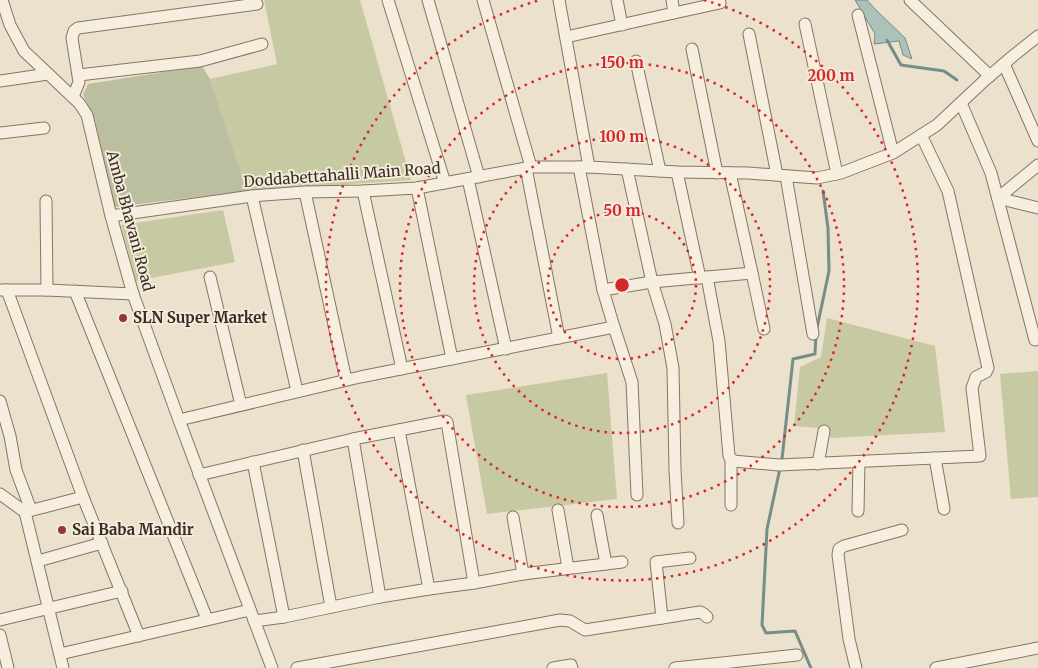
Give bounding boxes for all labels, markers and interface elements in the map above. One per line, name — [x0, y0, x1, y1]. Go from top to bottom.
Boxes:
text: 150 m — [600, 53, 644, 72]
text: 200 m — [807, 66, 855, 85]
text: 100 m — [600, 127, 644, 146]
street label: Amba Bhavani Road — [102, 147, 158, 293]
street label: Doddabettahalli Main Road — [243, 158, 441, 191]
text: 50 m — [603, 201, 641, 220]
centre of rings — [613, 276, 631, 294]
place label: SLN Super Market — [133, 308, 267, 327]
marker: SLN Super Market — [117, 312, 129, 324]
place label: Sai Baba Mandir — [72, 520, 194, 539]
marker: Sai Baba Mandir — [56, 524, 68, 536]

